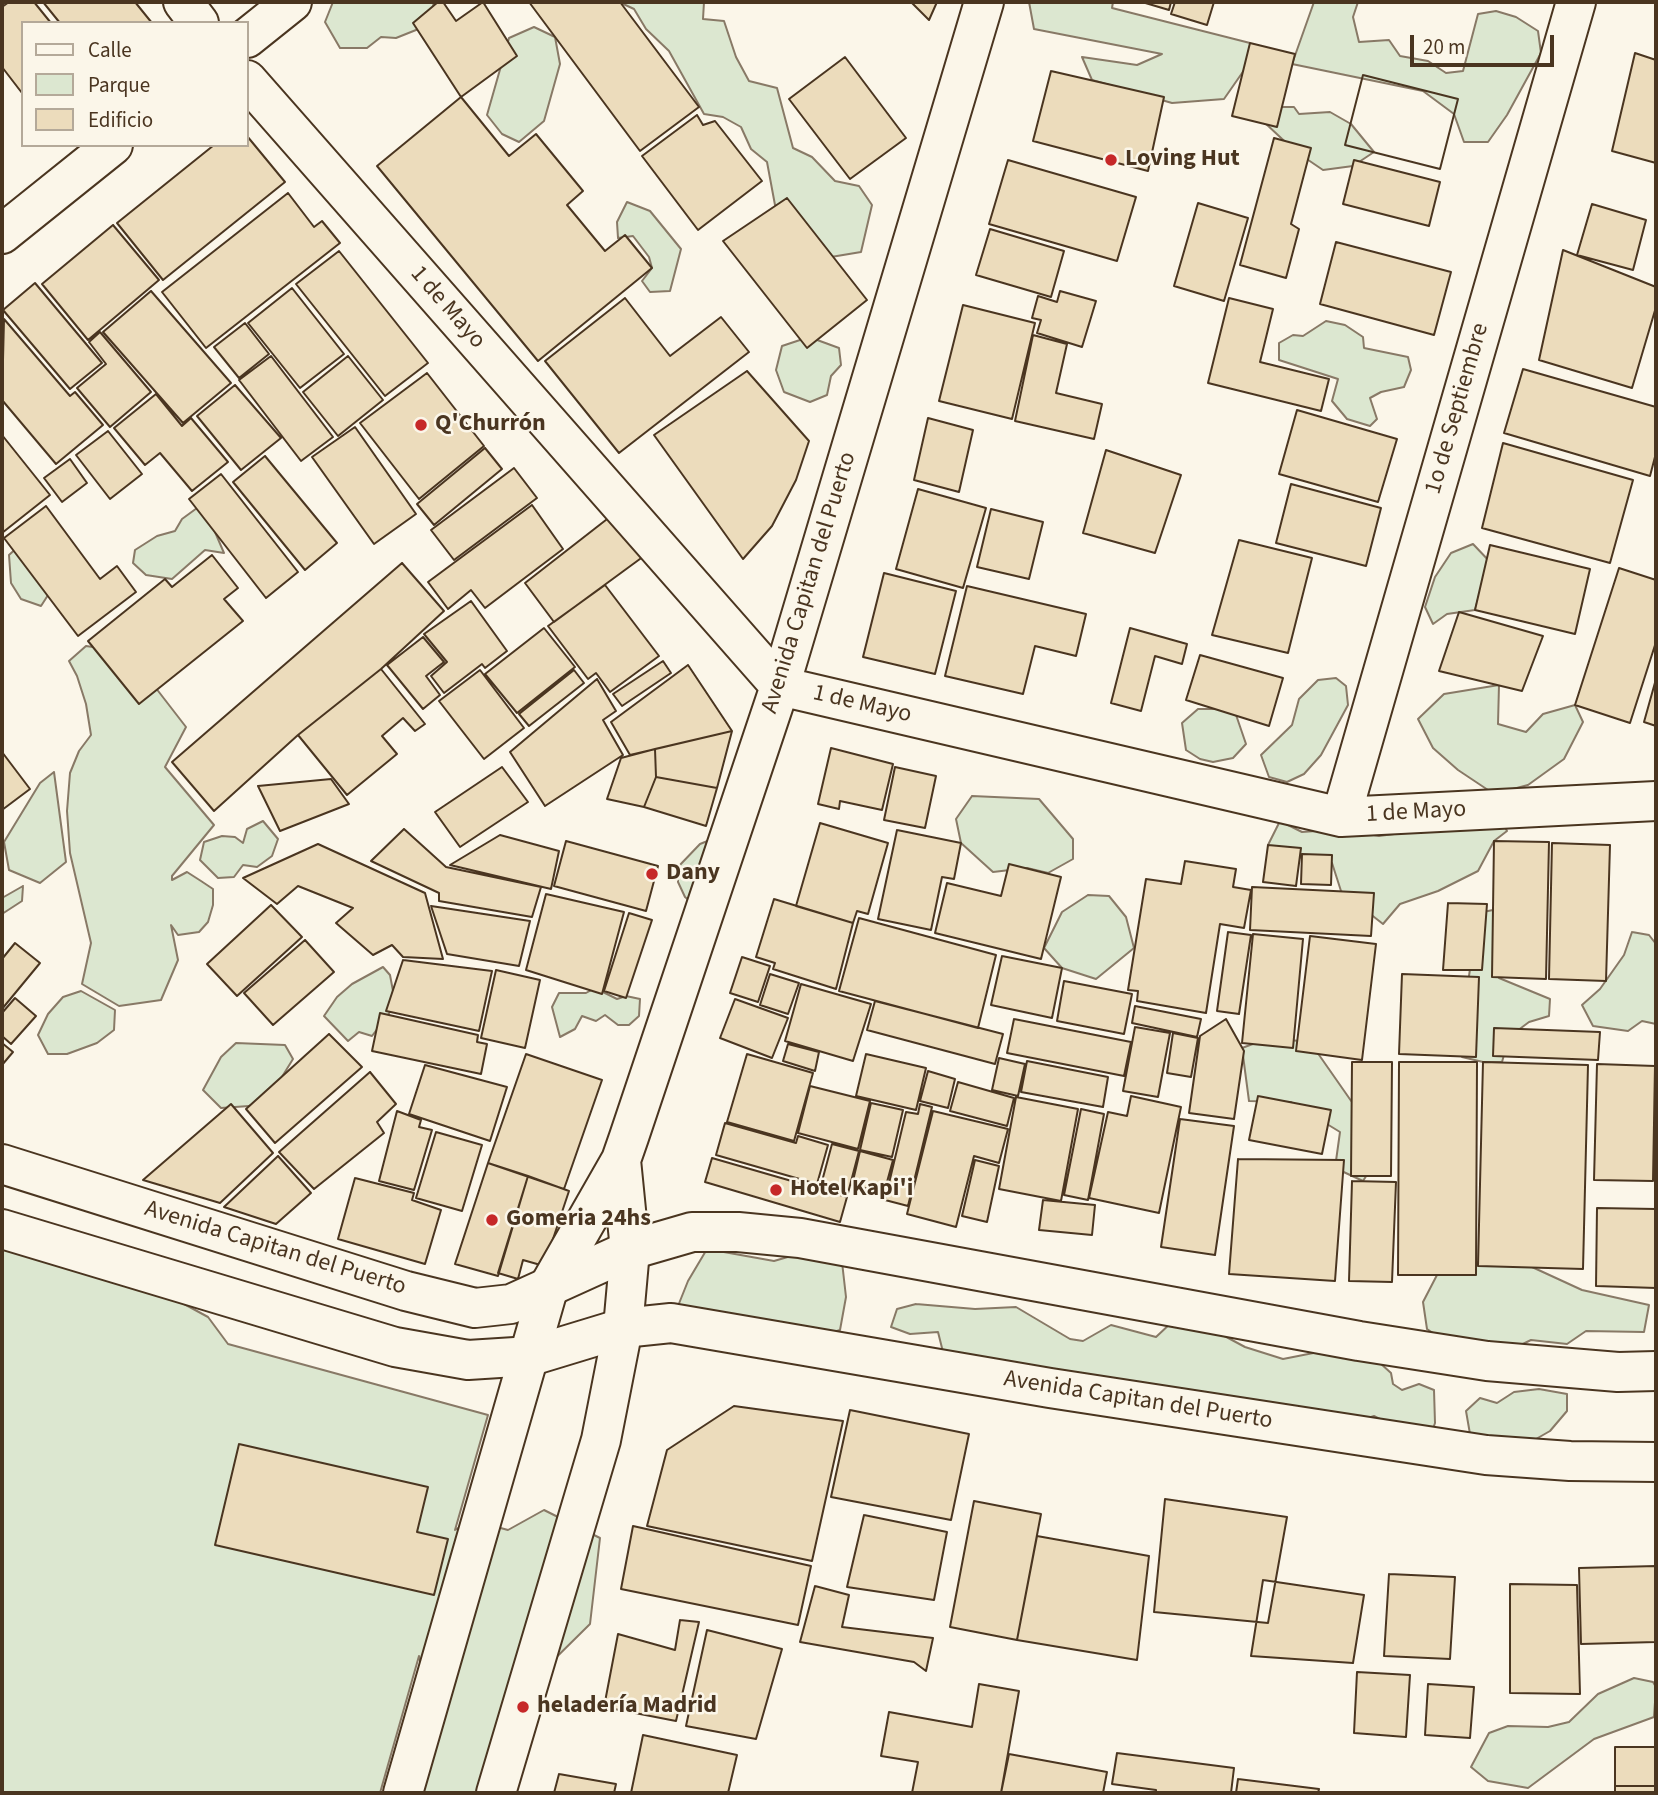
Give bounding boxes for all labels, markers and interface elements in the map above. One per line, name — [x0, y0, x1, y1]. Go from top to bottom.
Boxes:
legend — [21, 21, 248, 147]
scale bar — [1413, 21, 1556, 65]
text: 20 m — [1423, 32, 1465, 62]
text: Calle — [88, 35, 132, 65]
text: Parque — [88, 70, 150, 100]
text: Edificio — [88, 105, 153, 135]
place label: Loving Hut — [1125, 146, 1240, 174]
marker: Loving Hut — [1103, 152, 1119, 168]
street label: 1 de Mayo — [403, 261, 491, 355]
street label: 1o de Septiembre — [1420, 320, 1496, 498]
place label: Q'Churrón — [435, 411, 546, 439]
marker: Q'Churrón — [413, 417, 429, 433]
street label: Avenida Capitan del Puerto — [757, 449, 863, 717]
street label: 1 de Mayo — [810, 680, 914, 730]
street label: 1 de Mayo — [1365, 796, 1467, 830]
place label: Dany — [666, 860, 720, 888]
marker: Dany — [644, 866, 660, 882]
place label: Hotel Kapi'i — [790, 1176, 913, 1204]
marker: Hotel Kapi'i — [768, 1182, 784, 1198]
street label: Avenida Capitan del Puerto — [141, 1196, 409, 1302]
place label: Gomeria 24hs — [506, 1206, 651, 1234]
marker: Gomeria 24hs — [484, 1212, 500, 1228]
street label: Avenida Capitan del Puerto — [1002, 1366, 1274, 1436]
place label: heladería Madrid — [537, 1693, 717, 1721]
marker: heladería Madrid — [515, 1699, 531, 1715]

